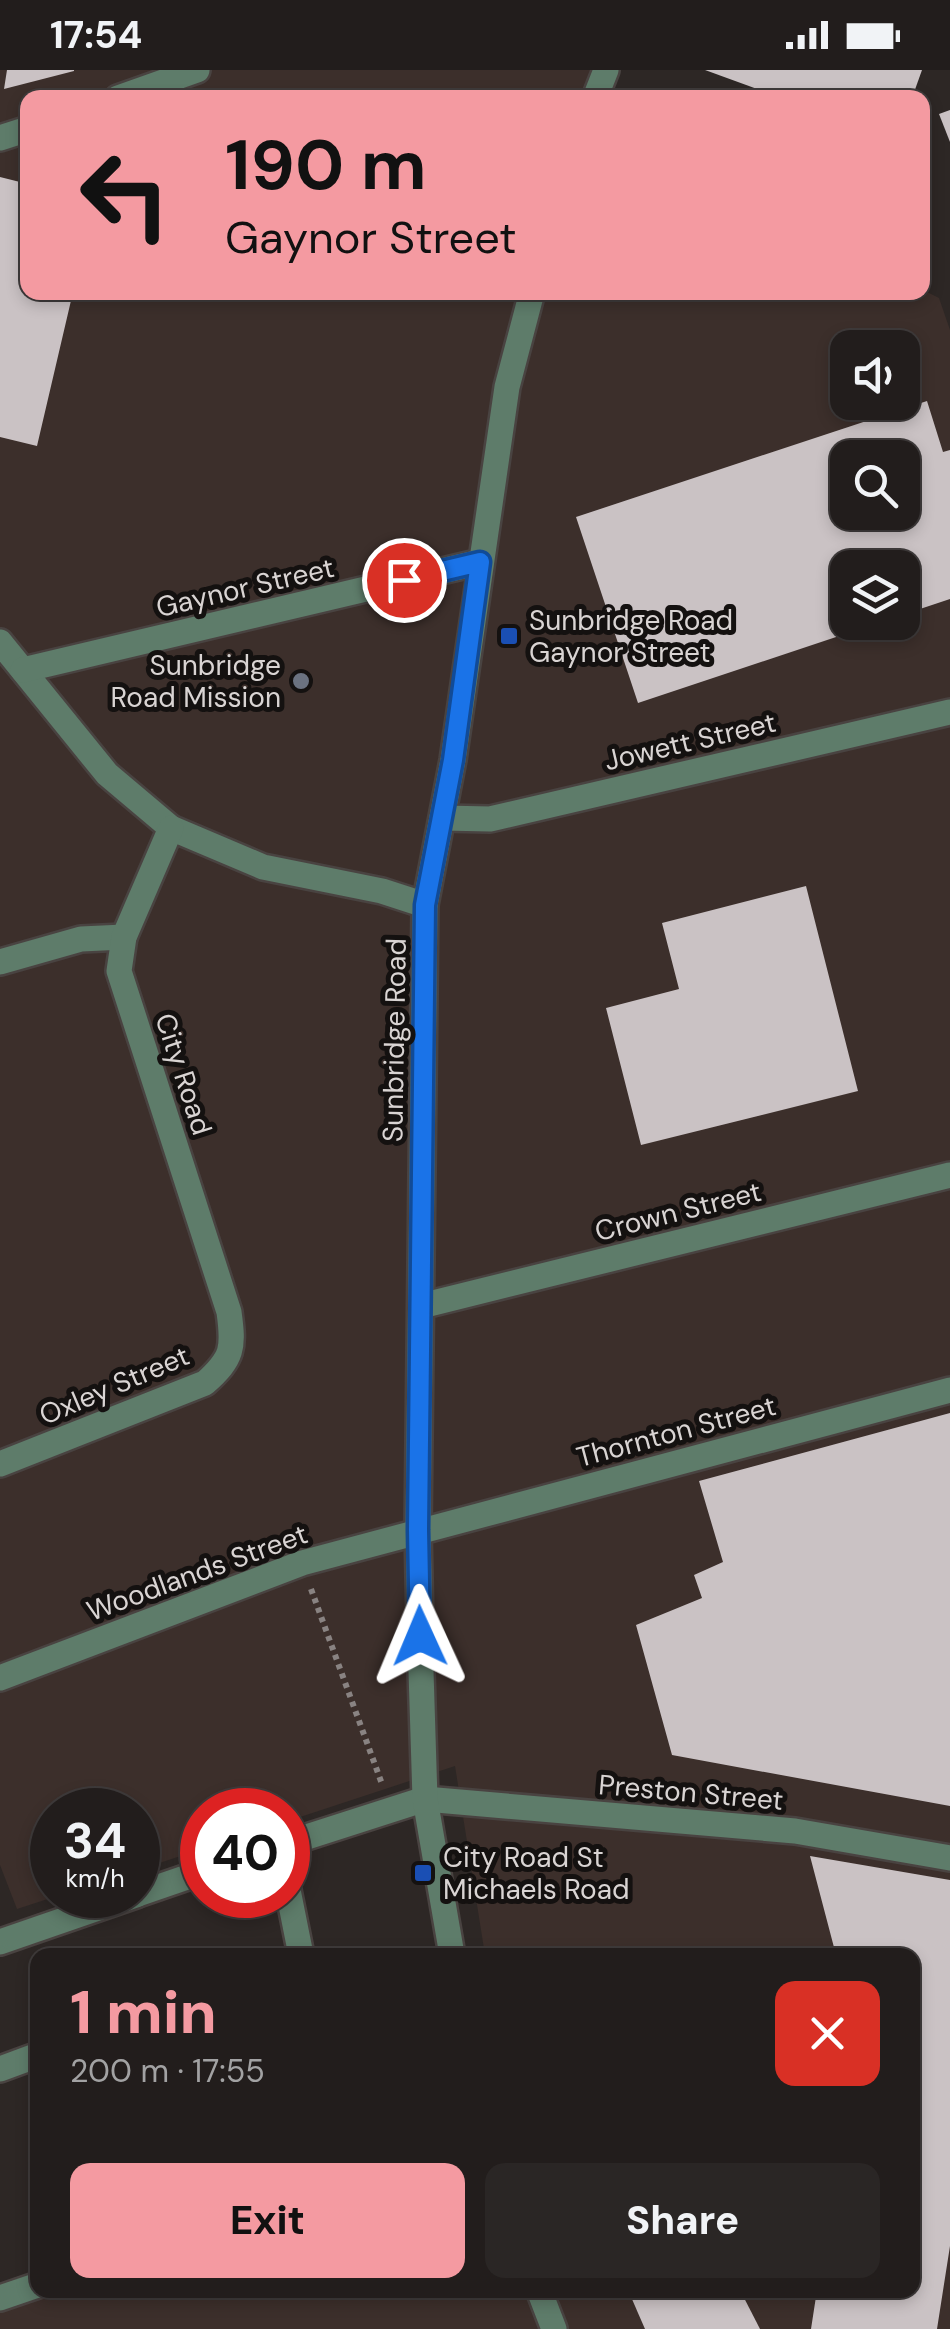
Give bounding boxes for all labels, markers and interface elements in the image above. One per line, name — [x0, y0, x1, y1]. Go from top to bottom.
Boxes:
text: 17:54 — [50, 10, 142, 60]
text: 190 m — [225, 120, 427, 211]
icon: left — [60, 130, 190, 260]
text: Gaynor Street — [225, 208, 517, 267]
map controls — [830, 330, 920, 640]
button: sound — [830, 330, 920, 420]
button: search — [830, 440, 920, 530]
pin — [362, 538, 447, 623]
street label: Gaynor Street — [153, 549, 338, 626]
button: layers — [830, 550, 920, 640]
icon: arrive — [377, 553, 432, 608]
place label: Sunbridge Road Gaynor Street — [529, 602, 733, 671]
marker: Sunbridge Road Gaynor Street — [498, 625, 520, 647]
place label: Sunbridge Road Mission — [111, 647, 281, 716]
marker: Sunbridge Road Mission — [290, 670, 312, 692]
street label: Jowett Street — [601, 704, 780, 779]
street label: Sunbridge Road — [374, 938, 415, 1142]
street label: City Road — [146, 1009, 221, 1140]
street label: Crown Street — [591, 1173, 765, 1250]
street label: Oxley Street — [34, 1337, 195, 1434]
street label: Thornton Street — [572, 1387, 780, 1476]
street label: Woodlands Street — [82, 1515, 313, 1630]
position arrow — [368, 1584, 472, 1688]
street label: Preston Street — [597, 1766, 785, 1819]
speed limit sign: 40 — [180, 1788, 310, 1918]
text: 34 — [64, 1808, 126, 1874]
place label: City Road St Michaels Road — [443, 1839, 629, 1908]
text: km/h — [65, 1862, 125, 1895]
marker: City Road St Michaels Road — [412, 1862, 434, 1884]
text: 1 min — [70, 1973, 217, 2052]
button: close — [775, 1981, 880, 2086]
text: 200 m · 17:55 — [70, 2050, 265, 2092]
button: Exit — [70, 2163, 465, 2278]
button: Share — [485, 2163, 880, 2278]

